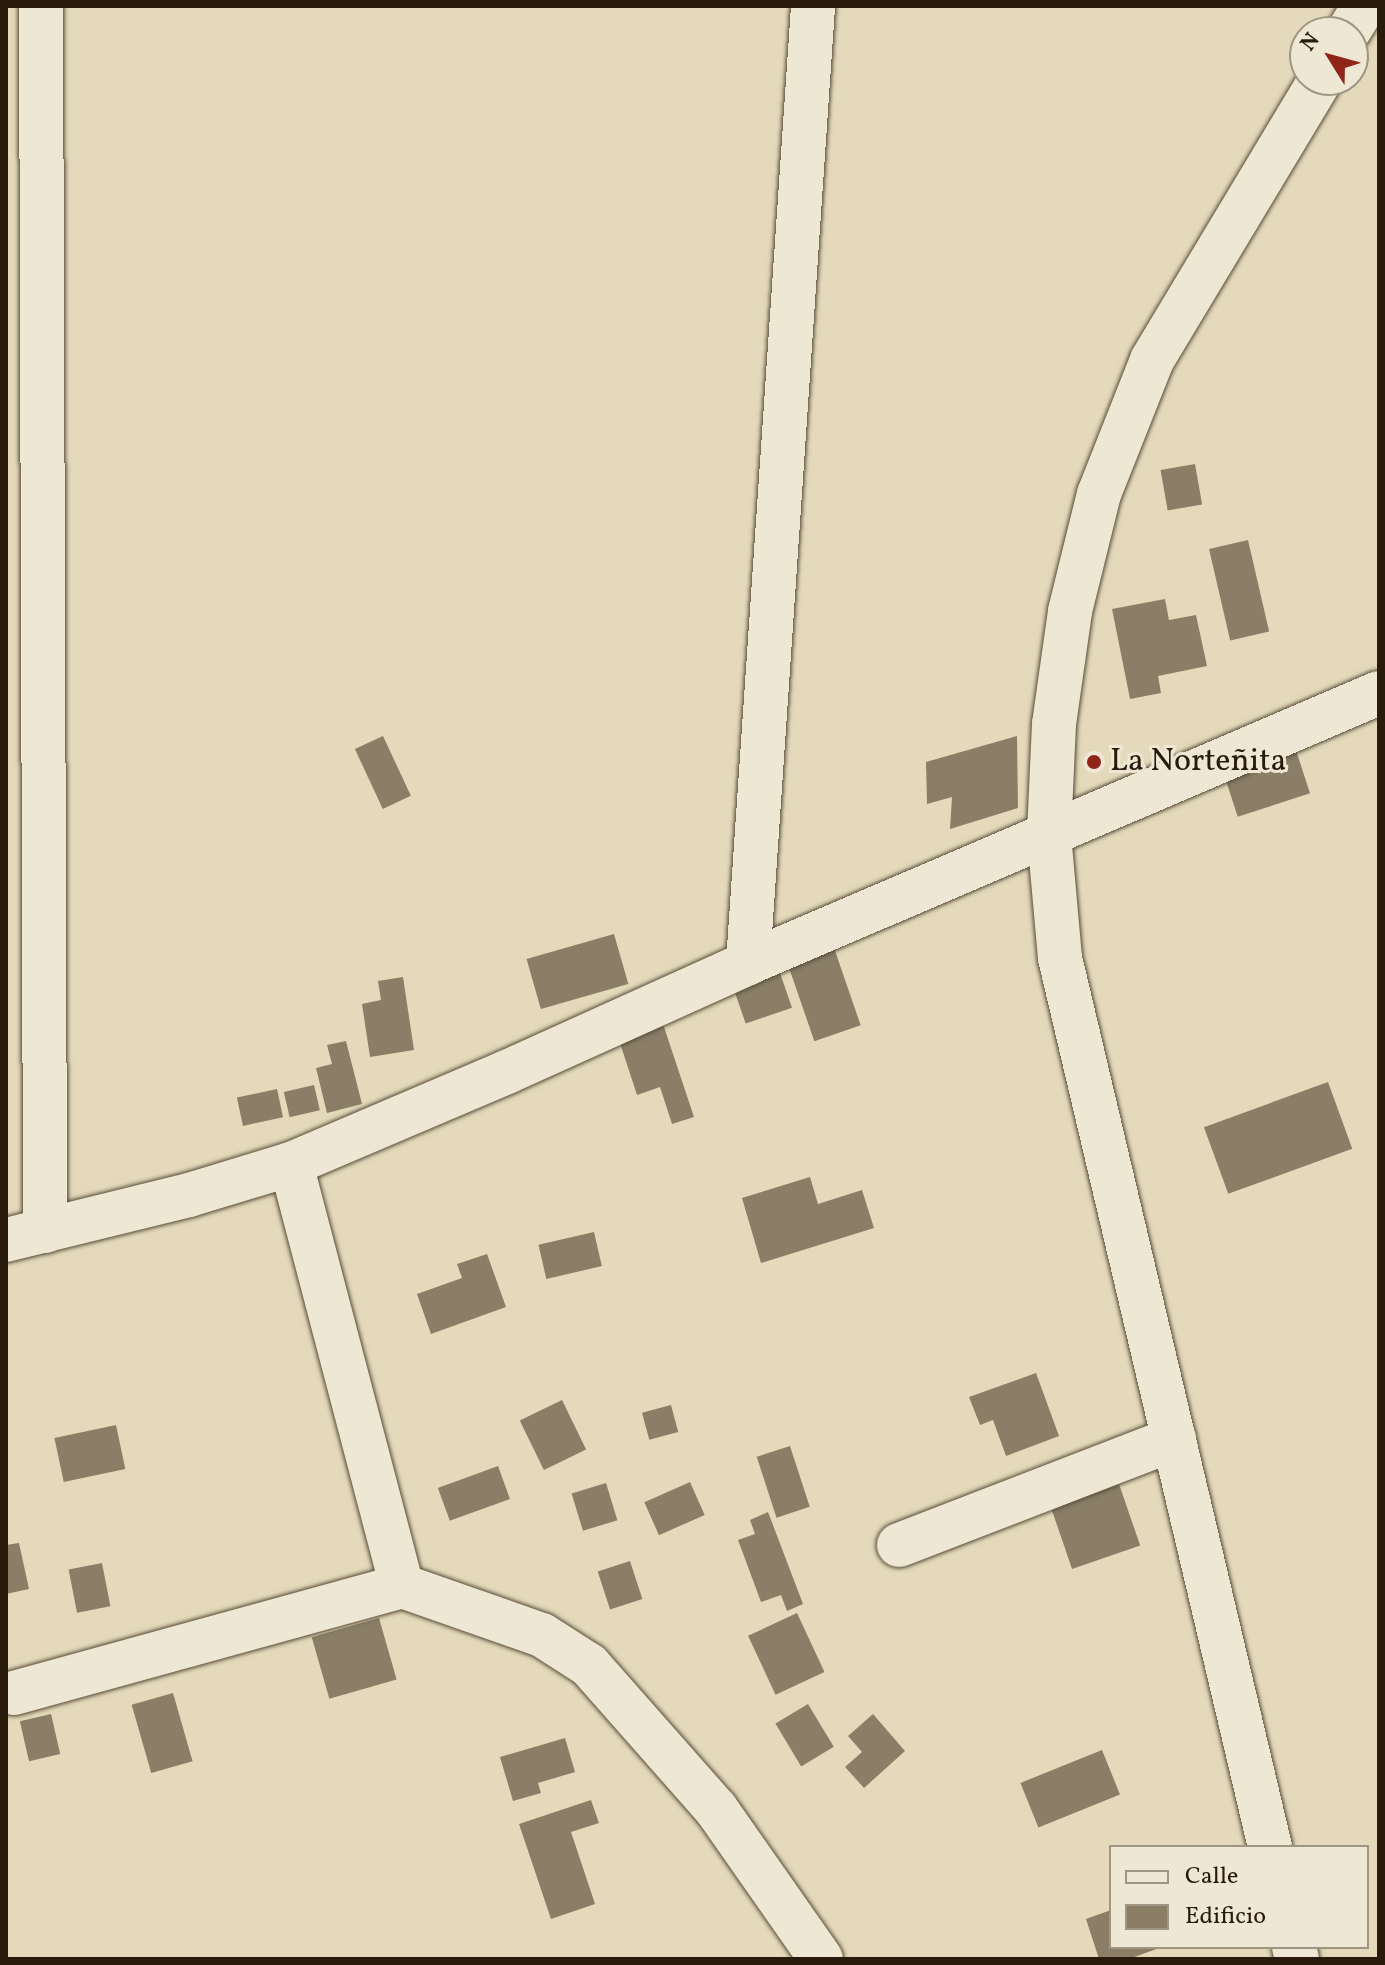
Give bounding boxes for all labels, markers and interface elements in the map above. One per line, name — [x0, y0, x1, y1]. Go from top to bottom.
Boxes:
north arrow — [1289, 16, 1369, 96]
text: N — [1294, 27, 1328, 58]
place label: La Norteñita — [1110, 743, 1286, 781]
marker: La Norteñita — [1085, 753, 1103, 771]
legend — [1109, 1845, 1369, 1949]
text: Calle — [1185, 1860, 1238, 1894]
text: Edificio — [1185, 1900, 1266, 1934]

